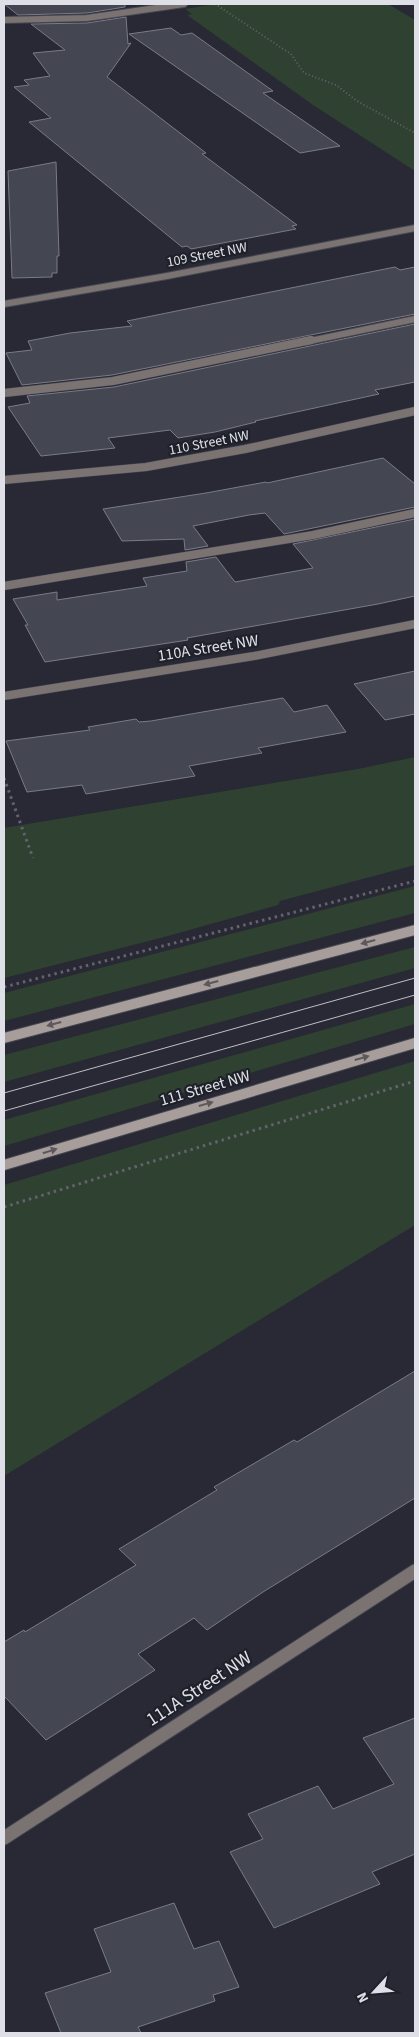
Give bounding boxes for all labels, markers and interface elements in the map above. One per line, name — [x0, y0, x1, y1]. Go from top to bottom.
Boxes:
street label: 109 Street NW — [165, 237, 249, 273]
street label: 110 Street NW — [167, 425, 251, 461]
street label: 110A Street NW — [156, 629, 260, 667]
one-way arrow — [361, 938, 376, 946]
one-way arrow — [203, 979, 218, 987]
one-way arrow — [46, 1021, 61, 1029]
one-way arrow — [354, 1054, 369, 1062]
street label: 111 Street NW — [157, 1064, 253, 1111]
one-way arrow — [198, 1099, 213, 1107]
one-way arrow — [43, 1146, 58, 1154]
street label: 111A Street NW — [141, 1645, 257, 1733]
north arrow — [349, 1967, 399, 2017]
text: N — [352, 1989, 374, 2006]

